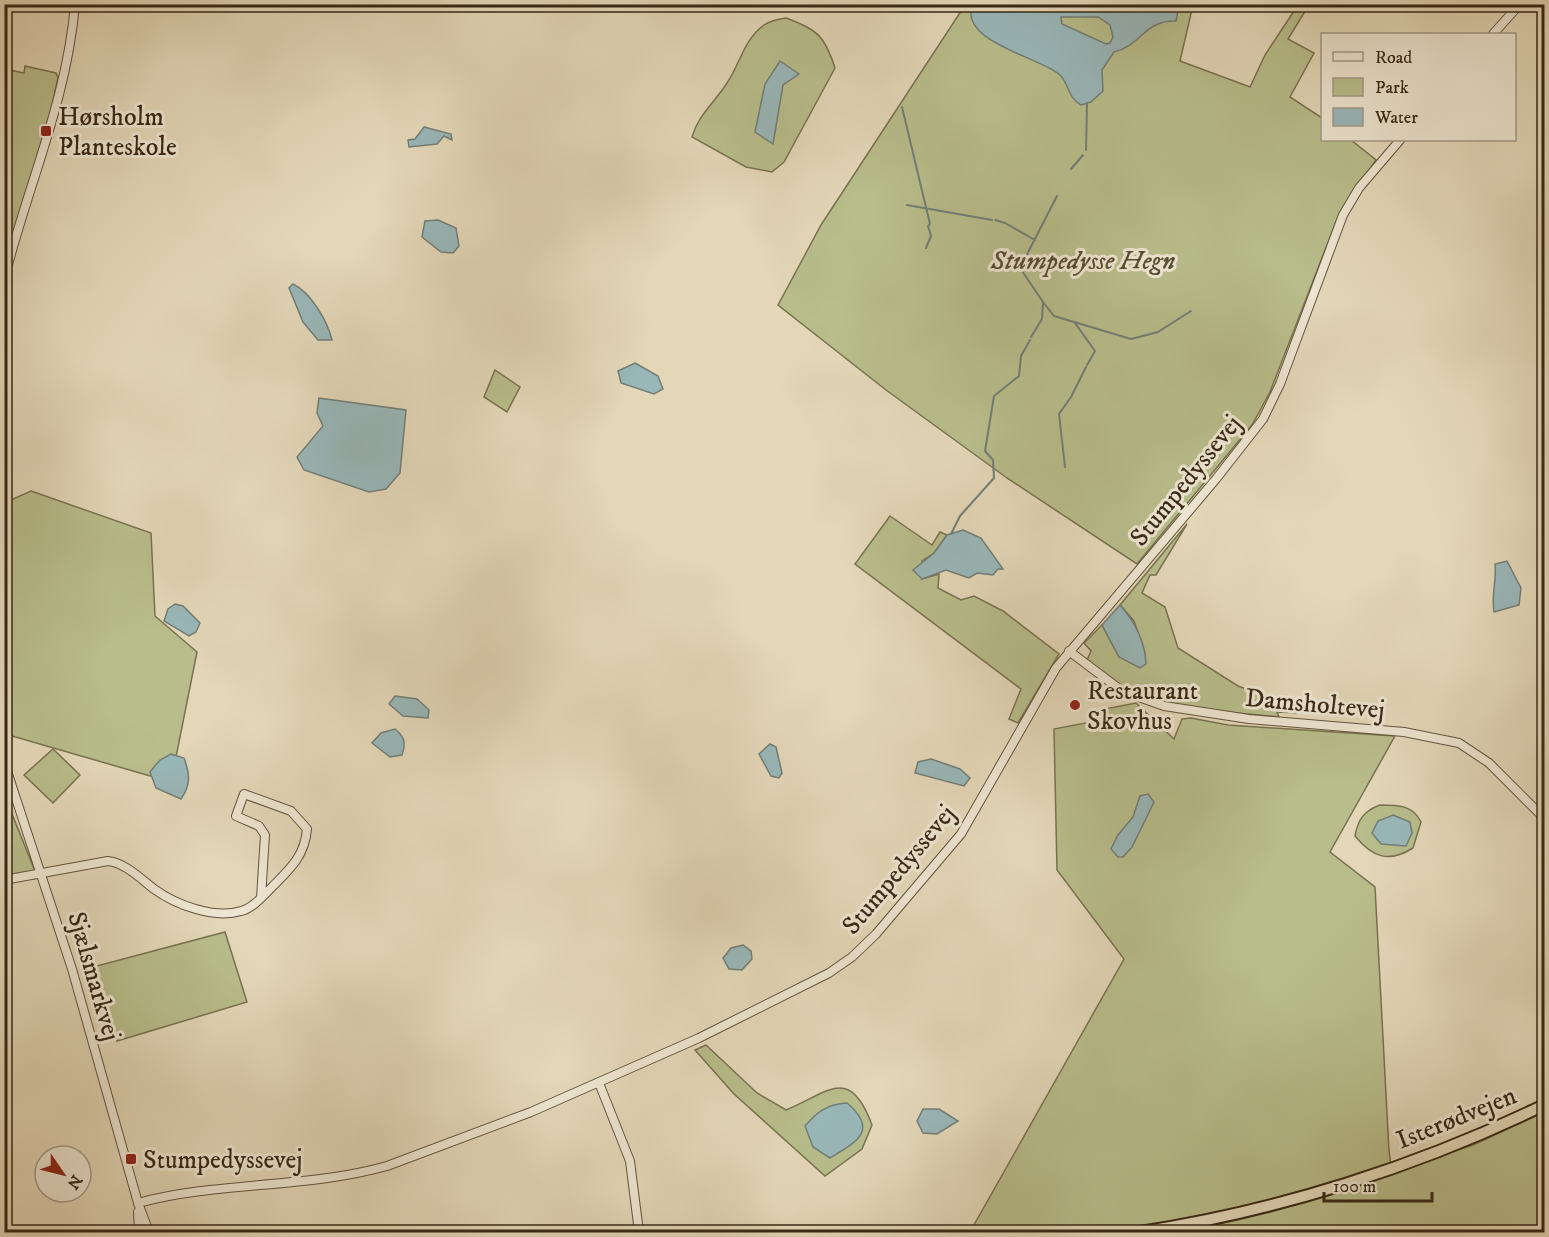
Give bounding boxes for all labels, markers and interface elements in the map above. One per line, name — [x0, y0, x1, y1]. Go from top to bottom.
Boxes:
legend — [1321, 33, 1516, 141]
text: Road — [1375, 47, 1412, 69]
text: Park — [1375, 77, 1409, 99]
place label: Hørsholm Planteskole — [58, 101, 177, 164]
text: Water — [1374, 107, 1418, 129]
marker: Hørsholm Planteskole — [39, 124, 53, 138]
park label: Stumpedysse Hegn — [990, 245, 1175, 278]
street label: Stumpedyssevej — [1123, 409, 1249, 553]
place label: Restaurant Skovhus — [1087, 675, 1198, 738]
street label: Damsholtevej — [1244, 682, 1386, 727]
marker: Restaurant Skovhus — [1068, 698, 1082, 712]
street label: Stumpedyssevej — [835, 798, 963, 942]
street label: Sjælsmarkvej — [59, 908, 128, 1045]
street label: Isterødvejen — [1392, 1079, 1522, 1157]
north arrow — [33, 1144, 93, 1204]
place label: Stumpedyssevej — [143, 1144, 303, 1177]
marker: Stumpedyssevej — [124, 1152, 138, 1166]
scale bar — [1324, 1165, 1432, 1203]
text: N — [63, 1171, 86, 1193]
text: 100 m — [1333, 1176, 1376, 1198]

